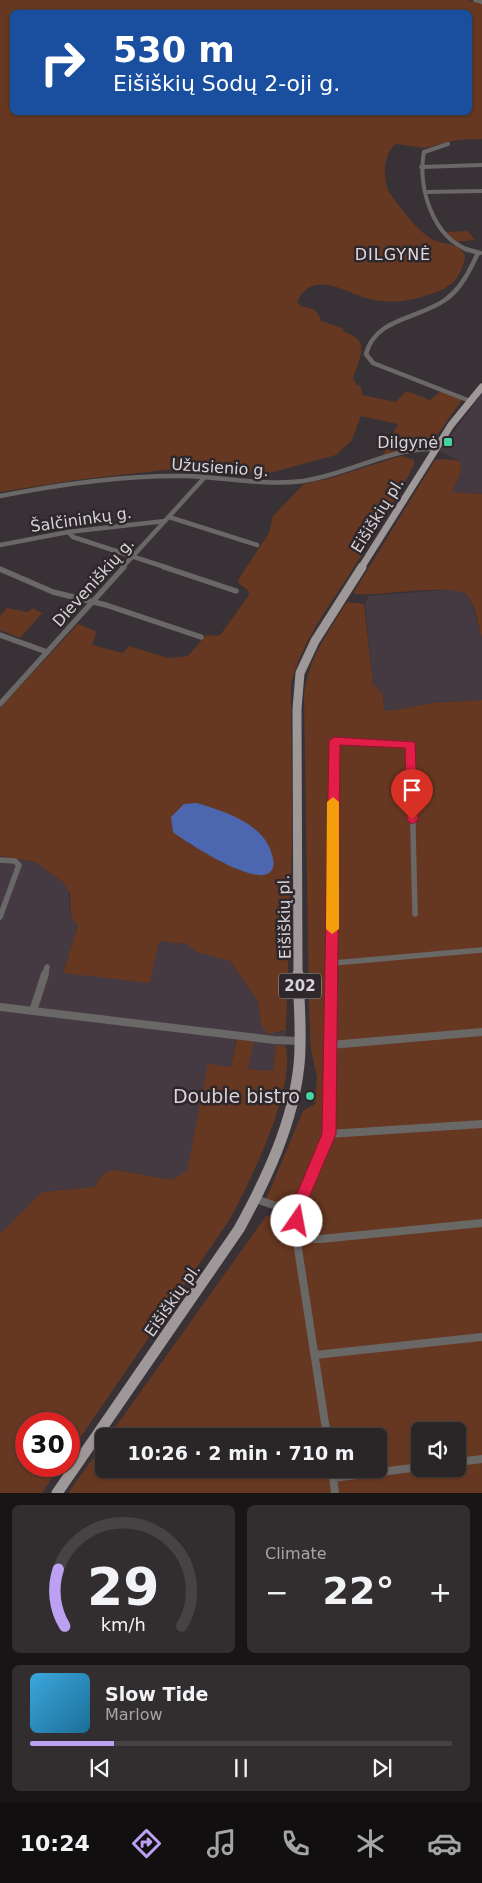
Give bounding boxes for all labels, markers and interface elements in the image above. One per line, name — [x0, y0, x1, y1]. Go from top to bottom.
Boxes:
icon: right — [30, 30, 95, 95]
text: 530 m — [113, 30, 235, 70]
text: Eišiškių Sodų 2-oji g. — [113, 71, 340, 96]
district label: DILGYNĖ — [355, 245, 431, 264]
place label: Dilgynė — [377, 433, 438, 452]
marker: Dilgynė — [442, 436, 454, 448]
street label: Užusienio g. — [171, 455, 269, 480]
street label: Eišiškių pl. — [347, 474, 408, 556]
street label: Šalčininkų g. — [29, 503, 133, 536]
street label: Dieveniškių g. — [48, 534, 138, 631]
pin — [391, 769, 433, 820]
icon: arrive — [398, 776, 426, 804]
street label: Eišiškių pl. — [274, 875, 295, 959]
road number: 202 — [279, 974, 321, 998]
place label: Double bistro — [173, 1085, 300, 1107]
marker: Double bistro — [304, 1090, 316, 1102]
position arrow — [270, 1194, 322, 1246]
street label: Eišiškių pl. — [140, 1260, 204, 1340]
speed limit sign: 30 — [15, 1412, 80, 1477]
map controls — [411, 1422, 466, 1477]
button: sound — [411, 1422, 466, 1477]
text: 10:26 · 2 min · 710 m — [127, 1442, 355, 1464]
text: Climate — [265, 1544, 327, 1563]
text: 29 — [87, 1557, 160, 1617]
text: 22° — [323, 1569, 394, 1613]
text: − — [265, 1576, 288, 1609]
text: + — [429, 1576, 452, 1609]
text: km/h — [101, 1614, 146, 1635]
text: Slow Tide — [105, 1683, 208, 1705]
text: Marlow — [105, 1705, 163, 1724]
icon: previous — [86, 1754, 114, 1782]
icon: pause — [227, 1754, 255, 1782]
icon: next — [368, 1754, 396, 1782]
icon: directions — [129, 1826, 164, 1861]
icon: music — [204, 1826, 239, 1861]
icon: phone — [278, 1826, 313, 1861]
icon: climate — [353, 1826, 388, 1861]
icon: car — [427, 1826, 462, 1861]
text: 10:24 — [20, 1831, 90, 1856]

